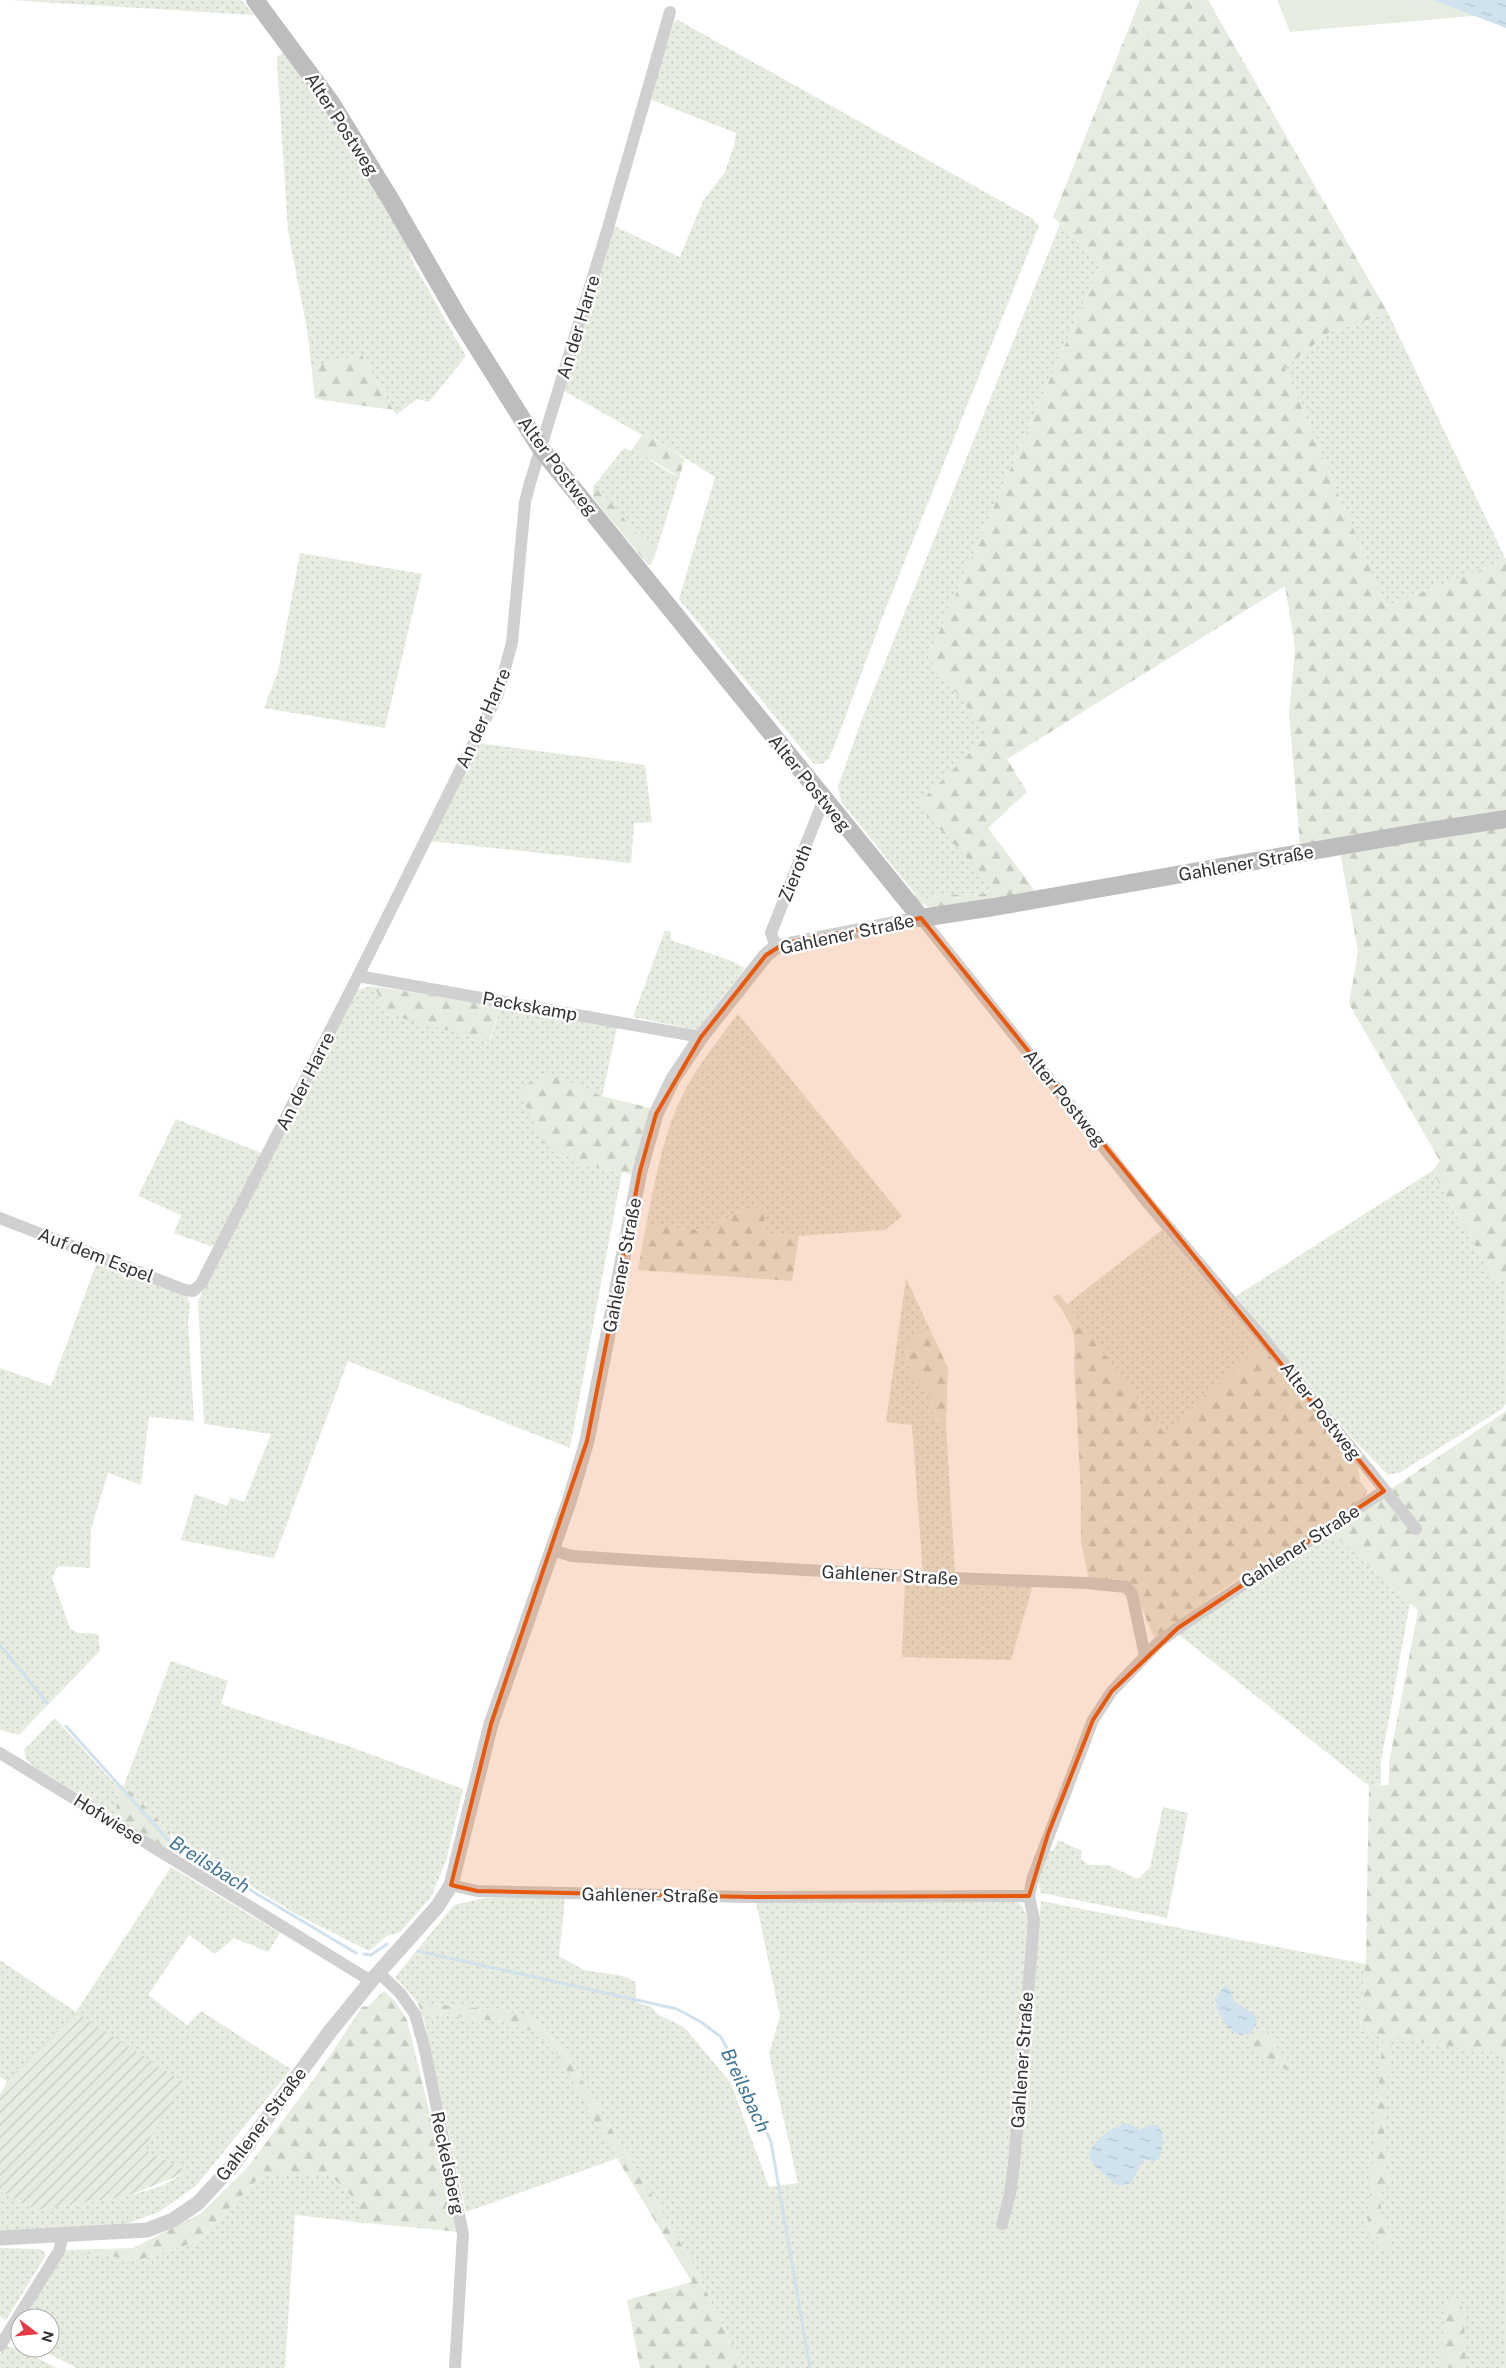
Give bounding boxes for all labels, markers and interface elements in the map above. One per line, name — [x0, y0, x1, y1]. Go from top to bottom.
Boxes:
street label: Alter Postweg — [301, 69, 383, 179]
street label: An der Harre — [552, 273, 604, 381]
street label: Alter Postweg — [514, 412, 602, 520]
street label: An der Harre — [452, 665, 514, 771]
street label: Alter Postweg — [765, 730, 855, 836]
street label: Zieroth — [774, 841, 816, 905]
street label: Gahlener Straße — [1177, 841, 1315, 885]
street label: Gahlener Straße — [778, 909, 916, 959]
street label: Packskamp — [481, 987, 579, 1025]
street label: An der Harre — [271, 1028, 339, 1134]
street label: Alter Postweg — [1020, 1045, 1110, 1151]
street label: Gahlener Straße — [599, 1196, 645, 1334]
street label: Auf dem Espel — [35, 1223, 157, 1287]
street label: Alter Postweg — [1276, 1358, 1366, 1464]
street label: Gahlener Straße — [1237, 1500, 1363, 1592]
street label: Gahlener Straße — [821, 1561, 959, 1589]
street label: Hofwiese — [70, 1789, 148, 1849]
water label: Breilsbach — [166, 1831, 254, 1897]
street label: Gahlener Straße — [581, 1883, 719, 1907]
street label: Gahlener Straße — [1007, 1991, 1037, 2129]
water label: Breilsbach — [717, 2044, 775, 2136]
street label: Gahlener Straße — [211, 2063, 311, 2185]
street label: Reckelsberg — [427, 2110, 469, 2216]
north arrow — [10, 2308, 60, 2358]
text: N — [38, 2329, 57, 2344]

